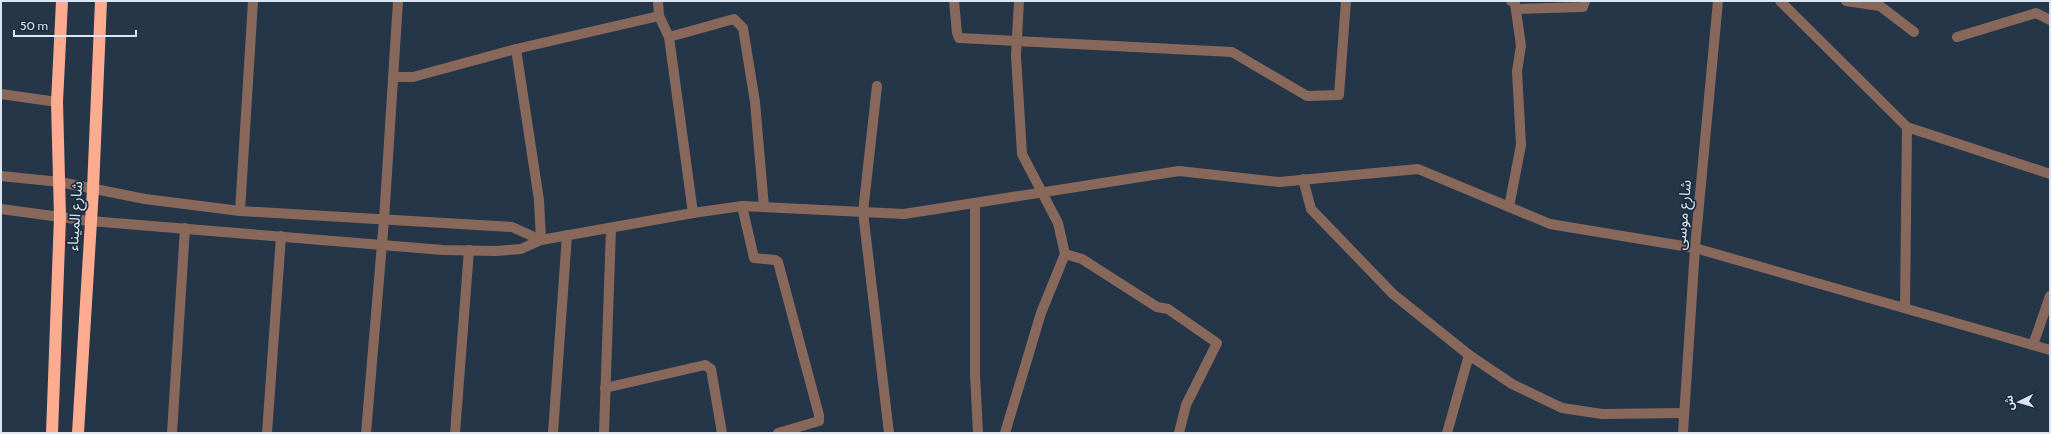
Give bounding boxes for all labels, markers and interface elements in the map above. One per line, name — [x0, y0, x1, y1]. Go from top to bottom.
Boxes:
scale bar — [14, 12, 136, 38]
text: 50 m — [20, 18, 48, 33]
street label: شارع موسى — [1671, 179, 1698, 251]
street label: شارع الميناء — [64, 180, 89, 252]
north arrow — [1999, 382, 2039, 422]
text: ش — [2001, 395, 2017, 411]

